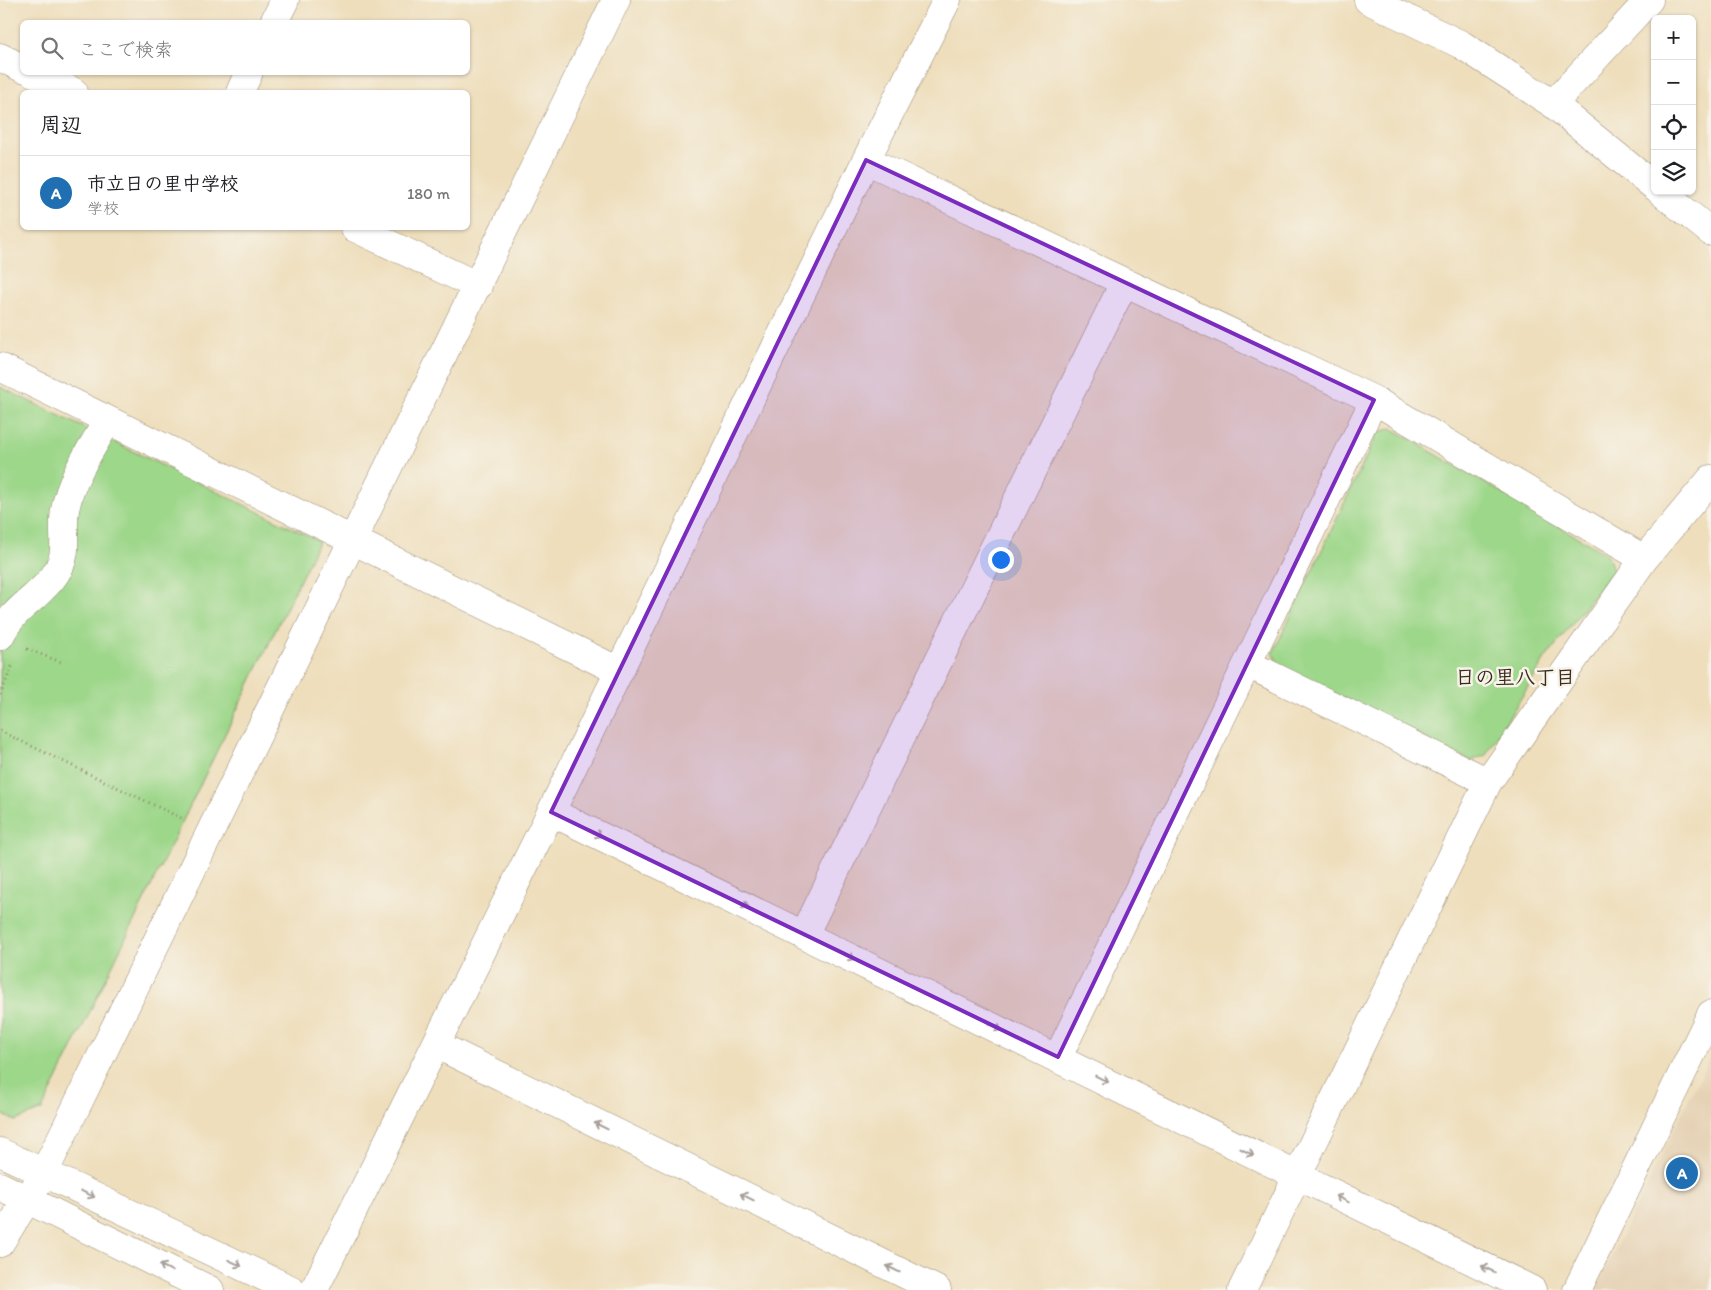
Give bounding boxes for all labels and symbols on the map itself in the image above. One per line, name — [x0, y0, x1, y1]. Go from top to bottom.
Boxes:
your location — [988, 547, 1014, 573]
district label: 日の里八丁目 — [1455, 665, 1575, 689]
one-way arrow — [587, 829, 602, 839]
one-way arrow — [734, 900, 749, 909]
one-way arrow — [840, 952, 855, 961]
one-way arrow — [987, 1022, 1002, 1032]
one-way arrow — [1094, 1074, 1109, 1084]
one-way arrow — [594, 1121, 609, 1130]
one-way arrow — [1239, 1148, 1254, 1157]
pin: A — [1666, 1154, 1698, 1192]
one-way arrow — [80, 1190, 95, 1199]
one-way arrow — [740, 1192, 755, 1201]
one-way arrow — [1335, 1193, 1350, 1203]
one-way arrow — [227, 1259, 242, 1268]
one-way arrow — [159, 1263, 174, 1272]
one-way arrow — [886, 1263, 901, 1273]
one-way arrow — [1481, 1264, 1496, 1273]

